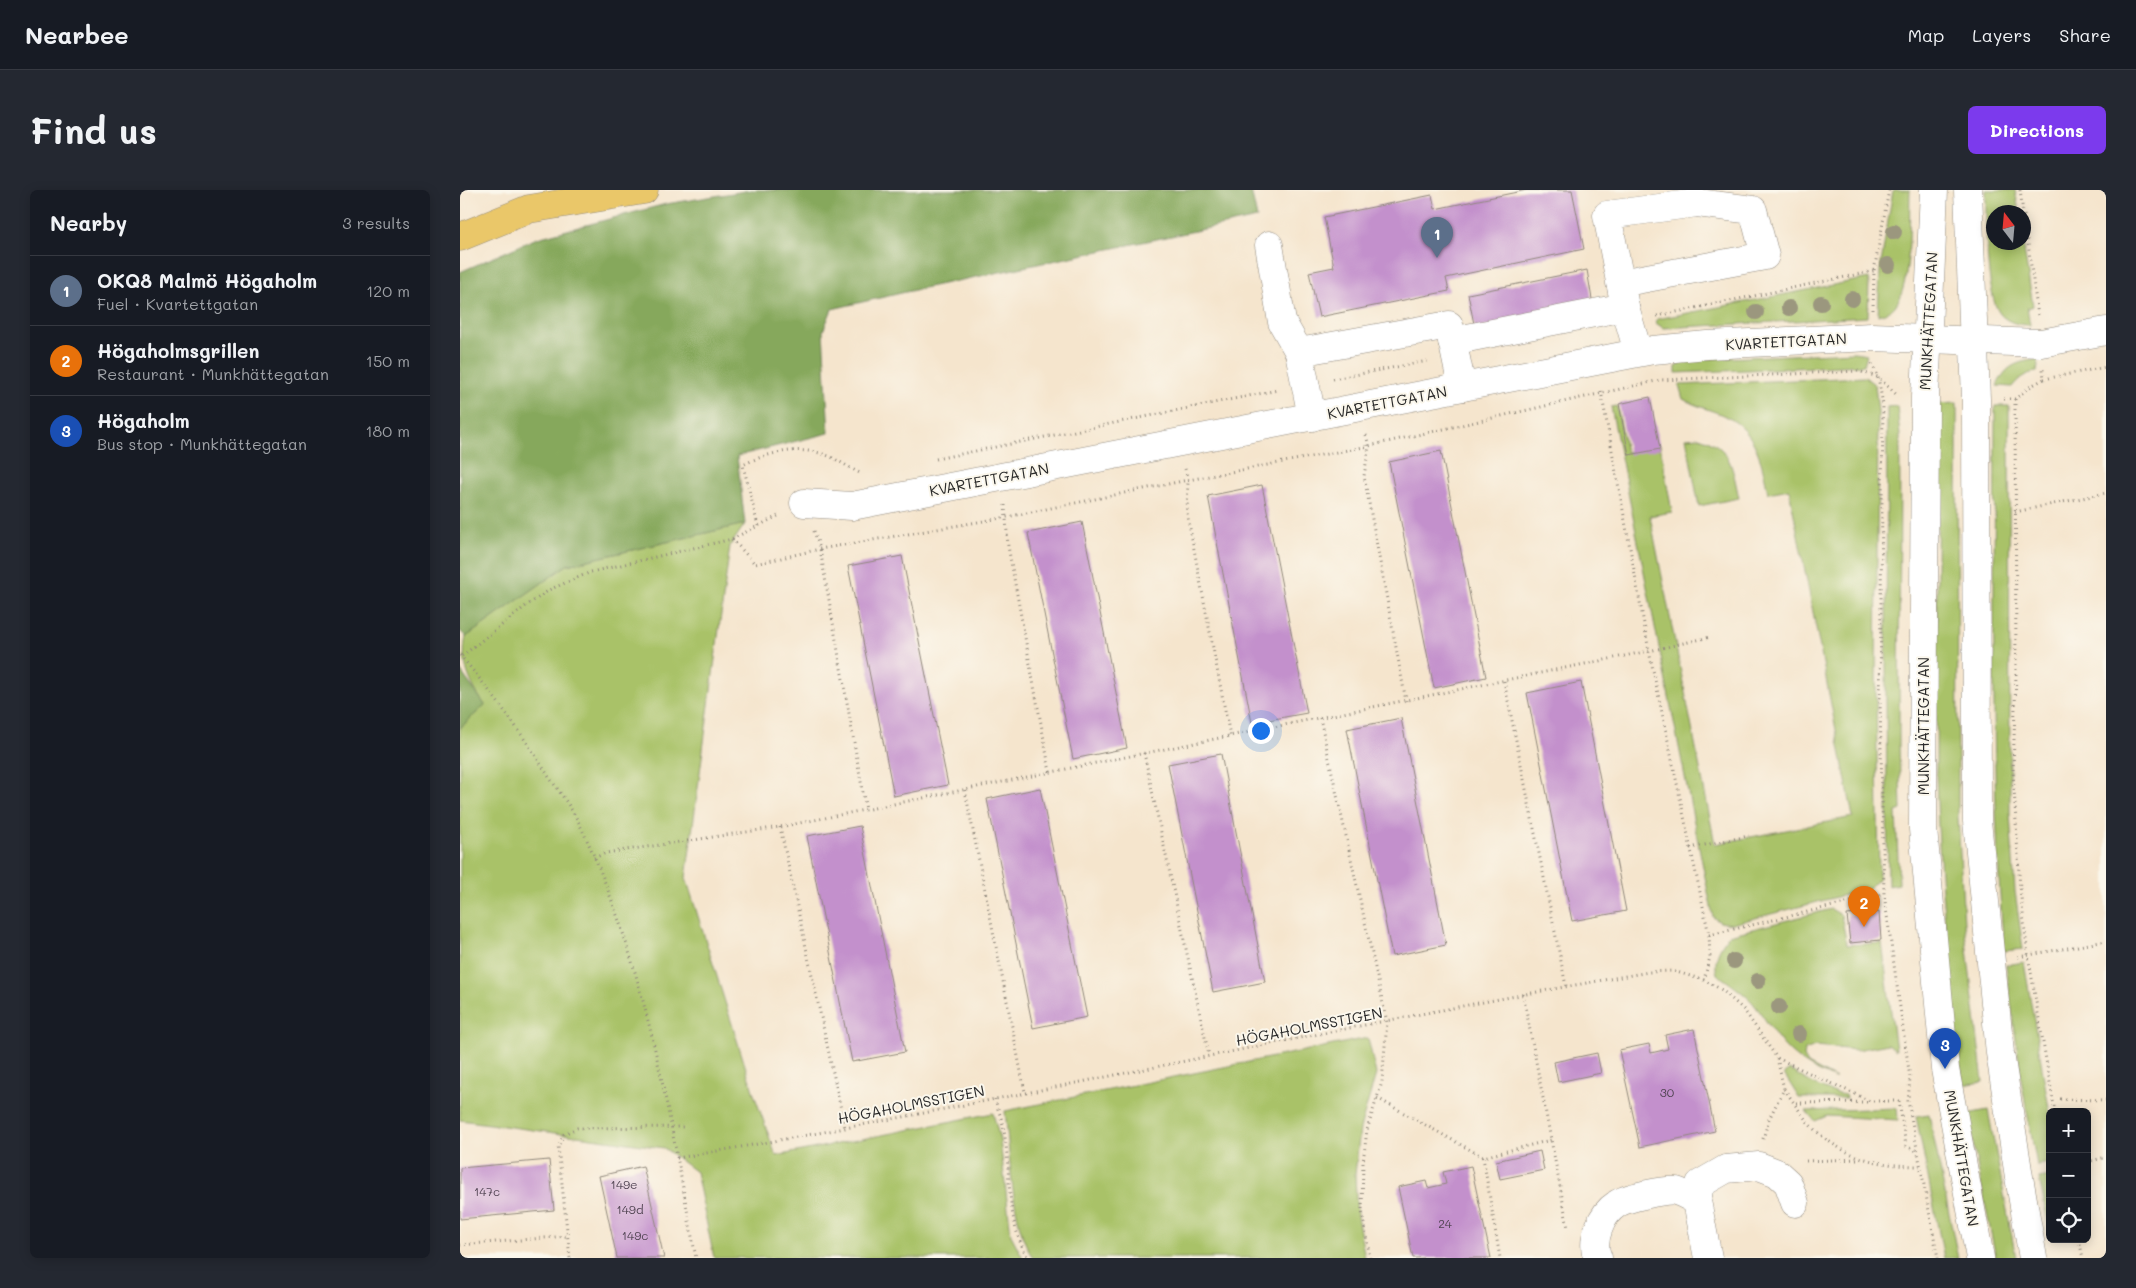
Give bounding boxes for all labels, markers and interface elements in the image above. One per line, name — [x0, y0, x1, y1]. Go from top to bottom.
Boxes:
text: Nearbee — [25, 19, 129, 50]
text: Map — [1908, 23, 1944, 47]
text: Layers — [1972, 23, 2031, 47]
text: Share — [2059, 23, 2111, 47]
button: Directions — [1968, 106, 2106, 154]
text: Find us — [30, 107, 157, 153]
north arrow — [1986, 205, 2031, 250]
text: Nearby — [50, 209, 127, 236]
text: 3 results — [342, 212, 410, 233]
pin: 1 — [1421, 217, 1453, 258]
street label: MUNKHÄTTEGATAN — [1914, 251, 1942, 391]
text: OKQ8 Malmö Högaholm — [97, 268, 317, 293]
text: 1 — [62, 280, 70, 301]
text: 120 m — [366, 280, 410, 301]
text: Fuel · Kvartettgatan — [97, 293, 258, 314]
street label: KVARTETTGATAN — [1725, 328, 1847, 354]
text: Högaholmsgrillen — [97, 338, 259, 363]
text: 2 — [62, 350, 70, 371]
text: 150 m — [366, 350, 410, 371]
text: Restaurant · Munkhättegatan — [97, 363, 329, 384]
street label: KVARTETTGATAN — [1325, 381, 1449, 423]
text: Högaholm — [97, 408, 190, 433]
text: 3 — [61, 420, 71, 441]
text: 180 m — [365, 420, 410, 441]
text: Bus stop · Munkhättegatan — [97, 433, 307, 454]
street label: KVARTETTGATAN — [927, 458, 1051, 500]
street label: MUNKHÄTTEGATAN — [1913, 657, 1933, 795]
your location — [1248, 718, 1274, 744]
pin: 2 — [1848, 886, 1880, 927]
street label: HÖGAHOLMSSTIGEN — [1234, 1002, 1384, 1050]
pin: 3 — [1929, 1028, 1961, 1069]
street label: HÖGAHOLMSSTIGEN — [836, 1080, 986, 1128]
house number: 30 — [1660, 1084, 1675, 1100]
street label: MUNKHÄTTEGATAN — [1940, 1088, 1984, 1228]
map controls — [2046, 1108, 2091, 1243]
button: + — [2046, 1108, 2091, 1153]
button: − — [2046, 1153, 2091, 1198]
house number: 149e — [611, 1176, 637, 1192]
house number: 147c — [474, 1183, 500, 1199]
button: locate — [2046, 1198, 2091, 1243]
house number: 149d — [616, 1201, 644, 1217]
house number: 24 — [1438, 1215, 1452, 1231]
house number: 149c — [622, 1227, 648, 1243]

